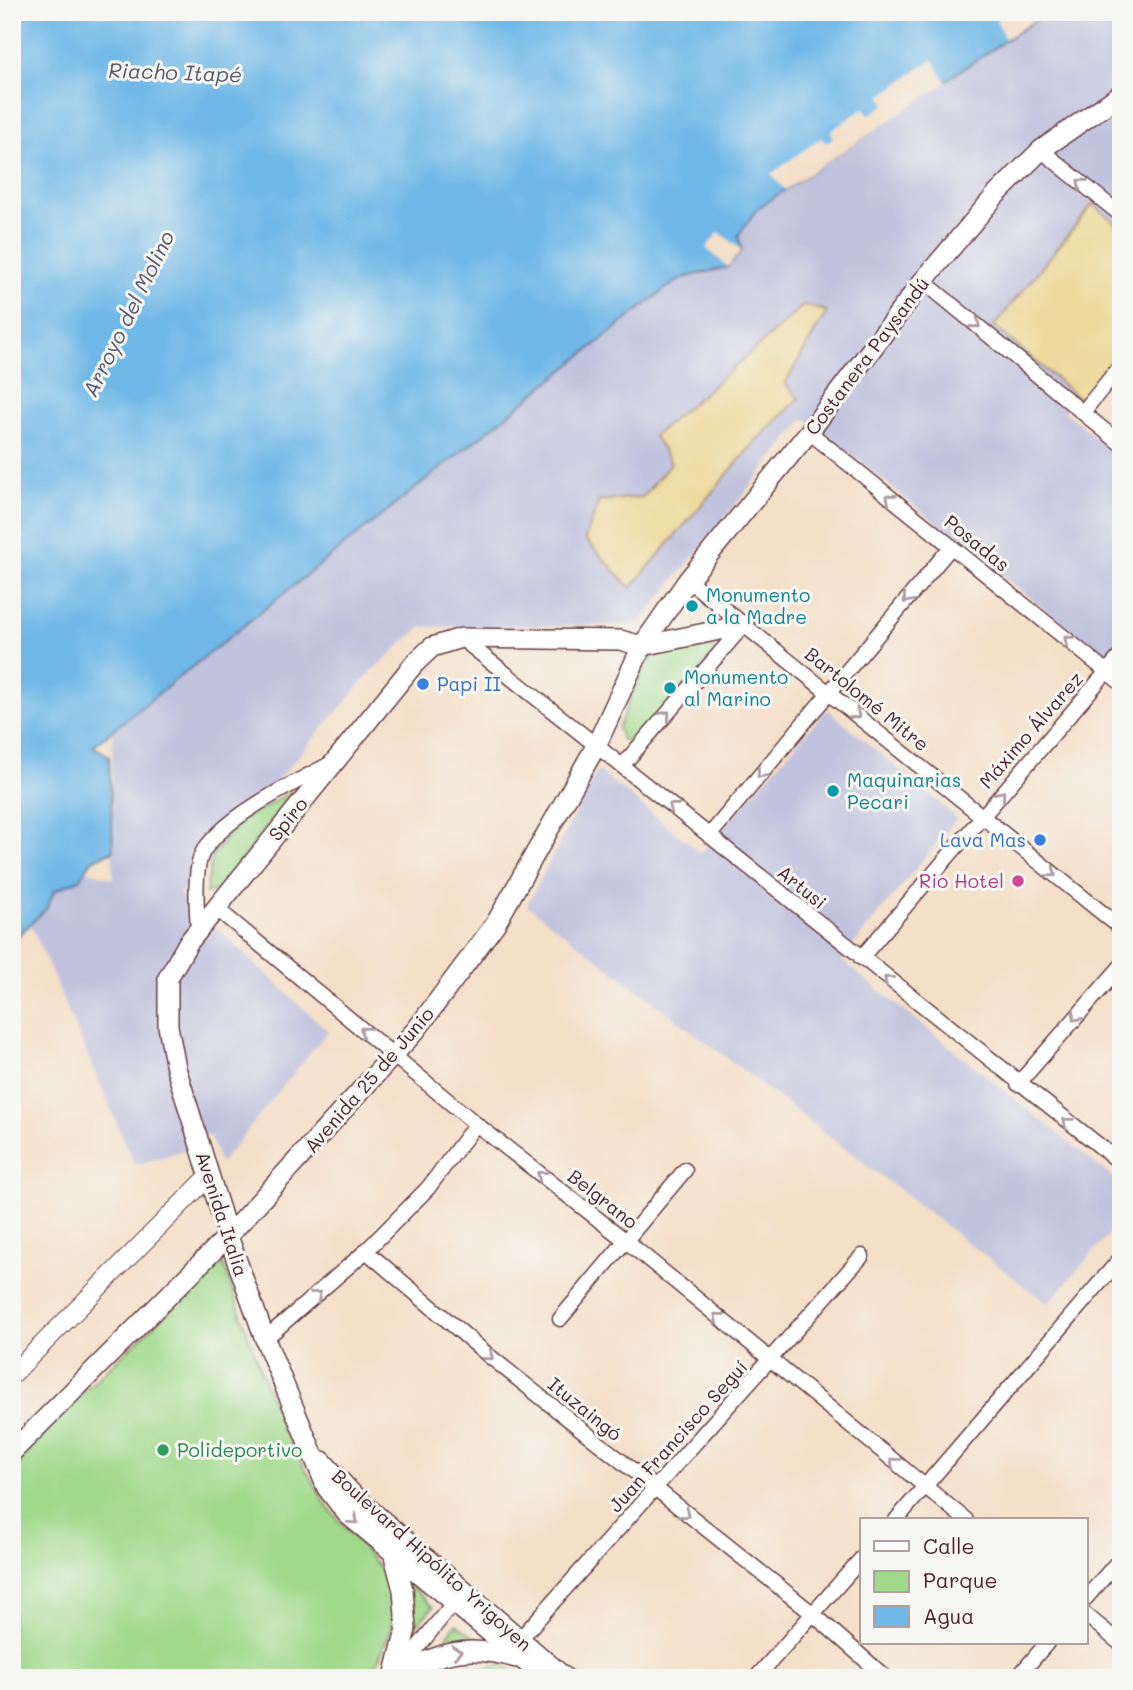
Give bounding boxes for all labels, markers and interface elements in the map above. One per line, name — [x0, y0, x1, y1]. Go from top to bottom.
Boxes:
water label: Riacho Itapé — [108, 56, 242, 87]
one-way arrow — [1077, 178, 1089, 191]
water label: Arroyo del Molino — [76, 226, 180, 401]
street label: Costanera Paysandú — [799, 272, 934, 440]
one-way arrow — [967, 316, 980, 328]
one-way arrow — [886, 494, 899, 506]
street label: Posadas — [939, 509, 1015, 577]
place label: Monumento a la Madre — [706, 582, 810, 629]
one-way arrow — [903, 591, 915, 604]
marker: Monumento a la Madre — [684, 598, 700, 614]
one-way arrow — [1063, 636, 1075, 649]
street label: Bartolomé Mitre — [800, 641, 934, 756]
place label: Monumento al Marino — [684, 664, 788, 711]
street label: Máximo Álvarez — [973, 666, 1088, 793]
place label: Papi II — [437, 671, 501, 696]
marker: Papi II — [415, 676, 431, 692]
marker: Monumento al Marino — [662, 680, 678, 696]
one-way arrow — [848, 706, 860, 719]
one-way arrow — [658, 710, 670, 723]
one-way arrow — [757, 765, 769, 778]
place label: Maquinarias Pecari — [847, 767, 961, 814]
marker: Maquinarias Pecari — [825, 783, 841, 799]
one-way arrow — [993, 790, 1005, 803]
street label: Spiro — [262, 792, 313, 846]
one-way arrow — [668, 803, 680, 816]
place label: Lava Mas — [940, 827, 1026, 852]
marker: Lava Mas — [1032, 832, 1048, 848]
street label: Artusi — [772, 859, 832, 914]
one-way arrow — [1044, 864, 1056, 877]
place label: Rio Hotel — [919, 868, 1004, 893]
marker: Rio Hotel — [1010, 873, 1026, 889]
one-way arrow — [884, 976, 896, 989]
street label: Avenida 25 de Junio — [298, 1002, 439, 1158]
one-way arrow — [1072, 1009, 1084, 1022]
one-way arrow — [360, 1027, 373, 1039]
one-way arrow — [1062, 1117, 1074, 1130]
street label: Avenida Italia — [190, 1148, 254, 1280]
street label: Belgrano — [563, 1163, 644, 1234]
one-way arrow — [536, 1170, 549, 1183]
one-way arrow — [309, 1291, 322, 1303]
one-way arrow — [714, 1313, 727, 1325]
one-way arrow — [481, 1348, 494, 1360]
street label: Juan Francisco Seguí — [603, 1354, 753, 1517]
street label: Ituzaingó — [543, 1371, 627, 1446]
place label: Polideportivo — [177, 1437, 302, 1462]
marker: Polideportivo — [155, 1442, 171, 1458]
one-way arrow — [889, 1458, 902, 1470]
street label: Boulevard Hipólito Yrigoyen — [327, 1463, 537, 1656]
one-way arrow — [678, 1506, 690, 1519]
one-way arrow — [346, 1512, 359, 1524]
legend — [860, 1518, 1088, 1644]
text: Calle — [923, 1532, 975, 1559]
text: Parque — [923, 1566, 997, 1593]
text: Agua — [923, 1602, 974, 1629]
one-way arrow — [451, 1645, 463, 1660]

